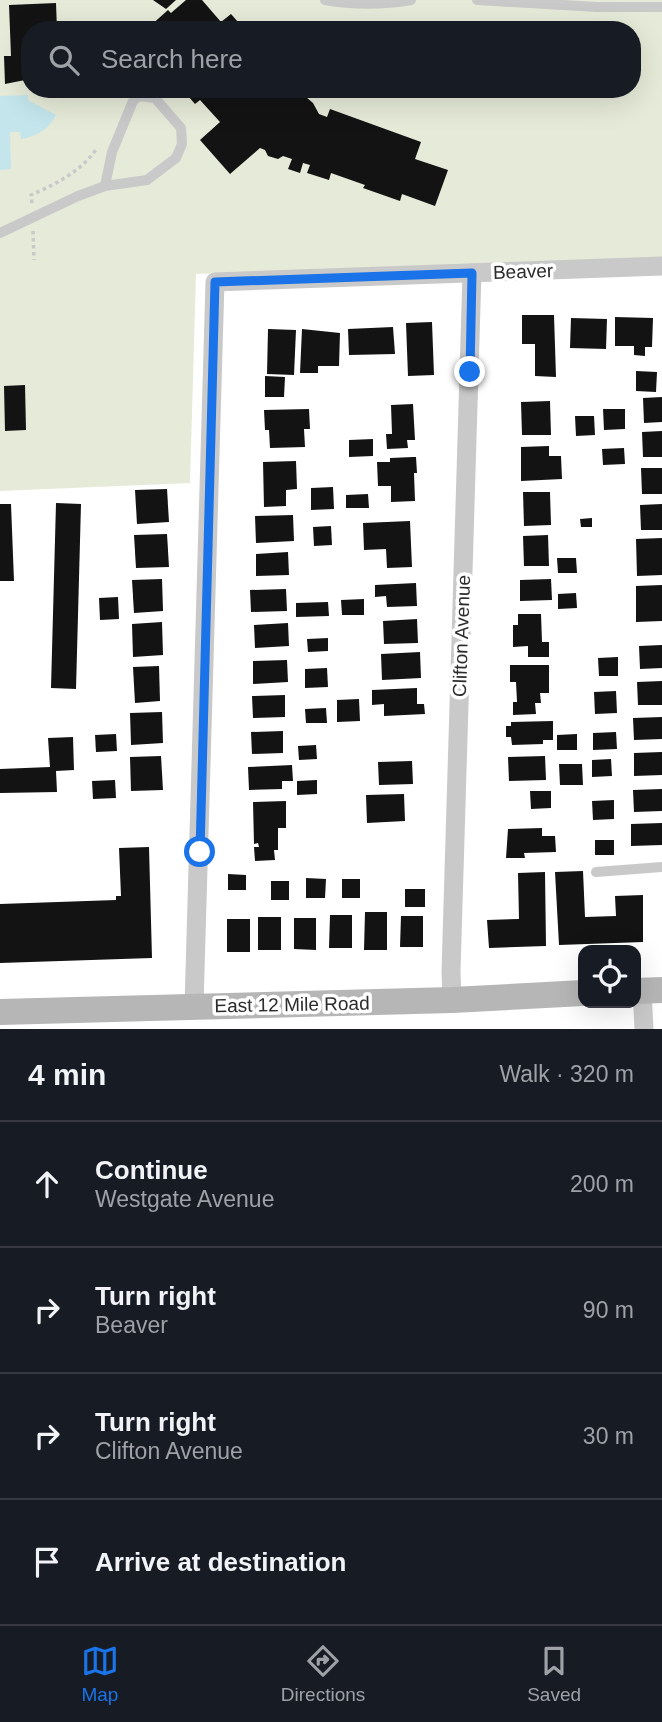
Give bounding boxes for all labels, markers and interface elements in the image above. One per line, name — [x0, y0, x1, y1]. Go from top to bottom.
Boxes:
search box — [21, 21, 641, 98]
icon: search — [45, 41, 83, 79]
text: Search here — [101, 44, 243, 74]
street label: Beaver — [493, 260, 554, 283]
route end — [454, 356, 485, 387]
street label: Clifton Avenue — [449, 575, 474, 697]
route start — [184, 836, 215, 867]
map controls — [578, 945, 641, 1008]
button: locate — [578, 945, 641, 1008]
street label: East 12 Mile Road — [214, 993, 370, 1016]
text: 4 min — [28, 1058, 106, 1091]
text: Walk · 320 m — [499, 1061, 634, 1087]
text: Continue — [95, 1155, 208, 1185]
icon: ahead — [28, 1165, 66, 1203]
text: 200 m — [570, 1171, 634, 1197]
text: Westgate Avenue — [95, 1186, 274, 1212]
text: Turn right — [95, 1281, 216, 1311]
icon: right — [28, 1291, 66, 1329]
text: 90 m — [583, 1297, 634, 1323]
text: Beaver — [95, 1312, 168, 1338]
text: Turn right — [95, 1407, 216, 1437]
icon: right — [28, 1417, 66, 1455]
text: 30 m — [583, 1423, 634, 1449]
text: Clifton Avenue — [95, 1438, 243, 1464]
icon: arrive — [28, 1543, 66, 1581]
text: Arrive at destination — [95, 1547, 346, 1577]
tab: Map — [81, 1642, 119, 1706]
tab: Directions — [281, 1642, 365, 1706]
tab: Saved — [527, 1642, 581, 1706]

